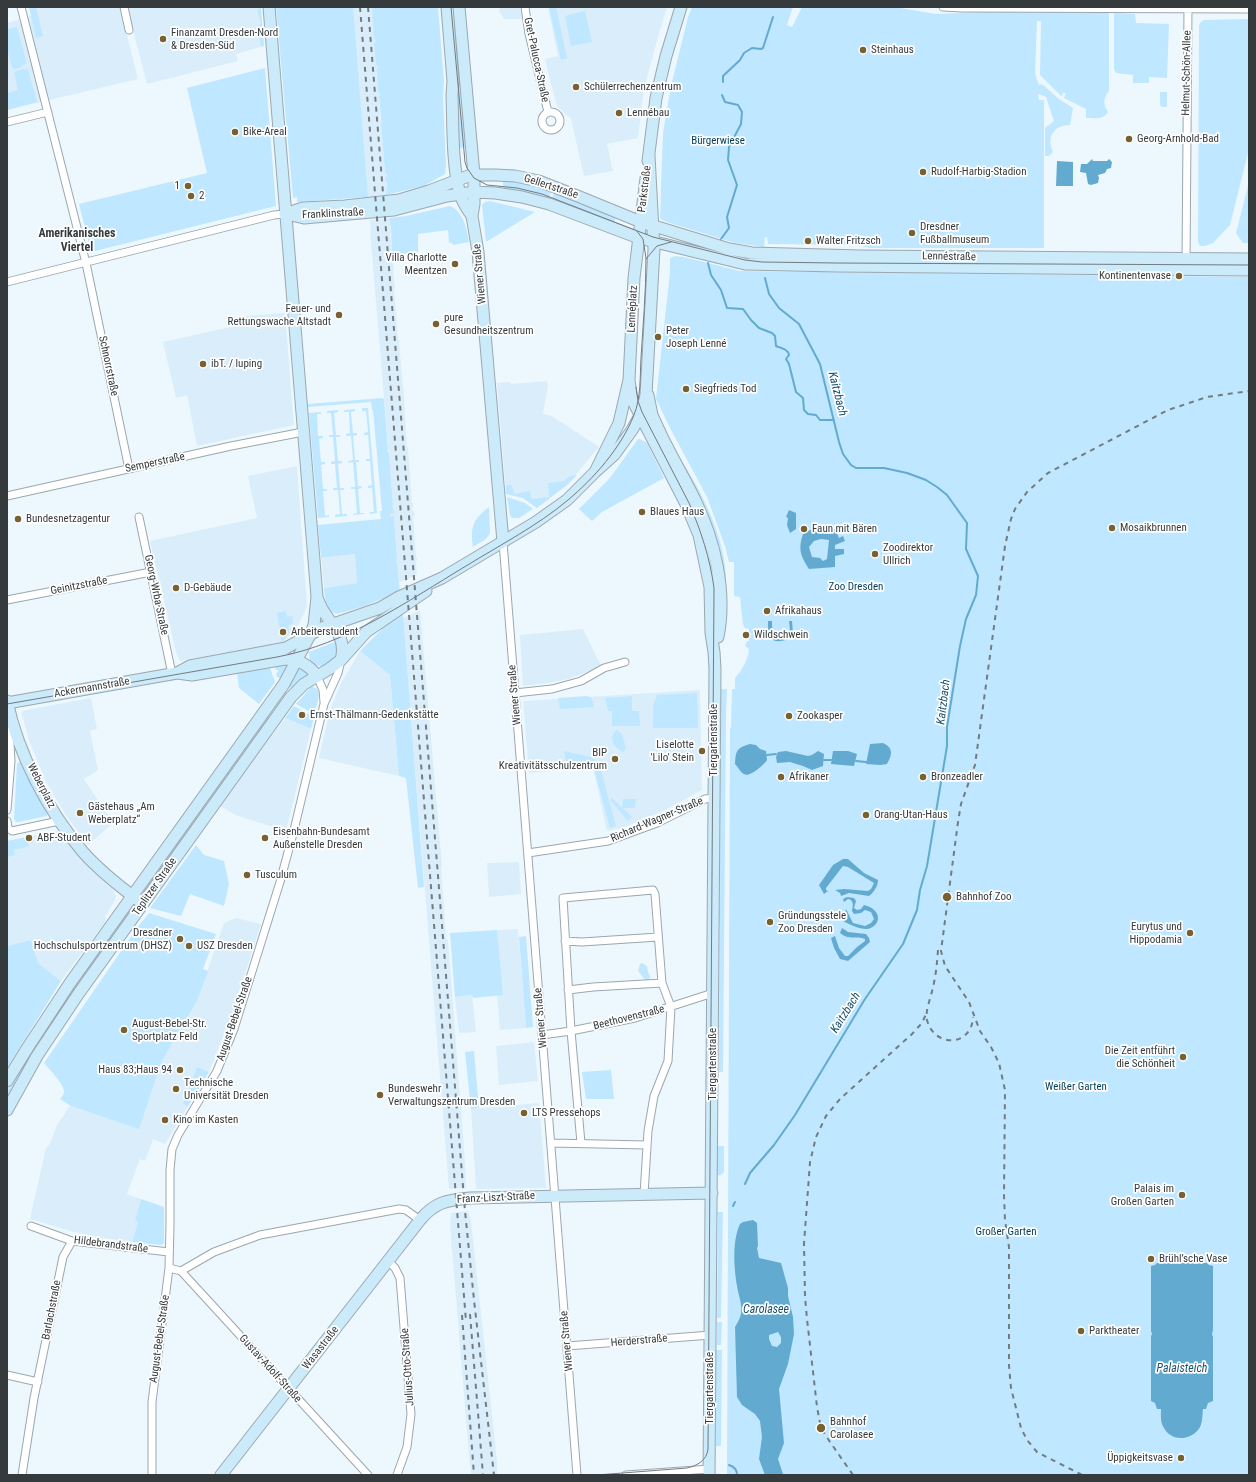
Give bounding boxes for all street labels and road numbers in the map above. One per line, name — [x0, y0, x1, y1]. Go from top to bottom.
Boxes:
street label: Gret-Palucca-Straße — [521, 16, 551, 104]
street label: Helmut-Schön-Allee — [1180, 30, 1194, 116]
street label: Parkstraße — [636, 165, 654, 213]
street label: Gellertstraße — [522, 172, 580, 202]
street label: Franklinstraße — [302, 206, 364, 222]
street label: Wiener Straße — [471, 243, 489, 305]
street label: Lennéstraße — [922, 250, 976, 264]
street label: Lennéplatz — [625, 285, 641, 333]
street label: Schnorrstraße — [95, 335, 121, 397]
street label: Semperstraße — [124, 450, 186, 476]
street label: Georg-Wrba-Straße — [141, 554, 171, 636]
street label: Geinitzstraße — [49, 574, 109, 598]
street label: Wiener Straße — [506, 664, 524, 726]
street label: Ackermannstraße — [53, 675, 131, 701]
street label: Tiergartenstraße — [707, 704, 721, 776]
street label: Weberplatz — [24, 761, 58, 811]
street label: Richard-Wagner-Straße — [609, 795, 705, 845]
street label: Teplitzer Straße — [130, 855, 180, 919]
street label: August-Bebel-Straße — [214, 975, 256, 1063]
street label: Wiener Straße — [532, 987, 550, 1049]
street label: Beethovenstraße — [592, 1003, 666, 1033]
street label: Tiergartenstraße — [706, 1028, 720, 1100]
street label: Franz-Liszt-Straße — [457, 1189, 535, 1207]
street label: Hildebrandstraße — [73, 1234, 149, 1256]
street label: Barlachstraße — [40, 1279, 64, 1341]
street label: August-Bebel-Straße — [147, 1294, 173, 1384]
street label: Wiener Straße — [558, 1310, 576, 1372]
street label: Wasastraße — [300, 1324, 342, 1372]
street label: Julius-Otto-Straße — [399, 1327, 417, 1407]
street label: Gustav-Adolf-Straße — [236, 1332, 304, 1406]
street label: Herderstraße — [610, 1332, 668, 1350]
street label: Tiergartenstraße — [703, 1352, 717, 1424]

